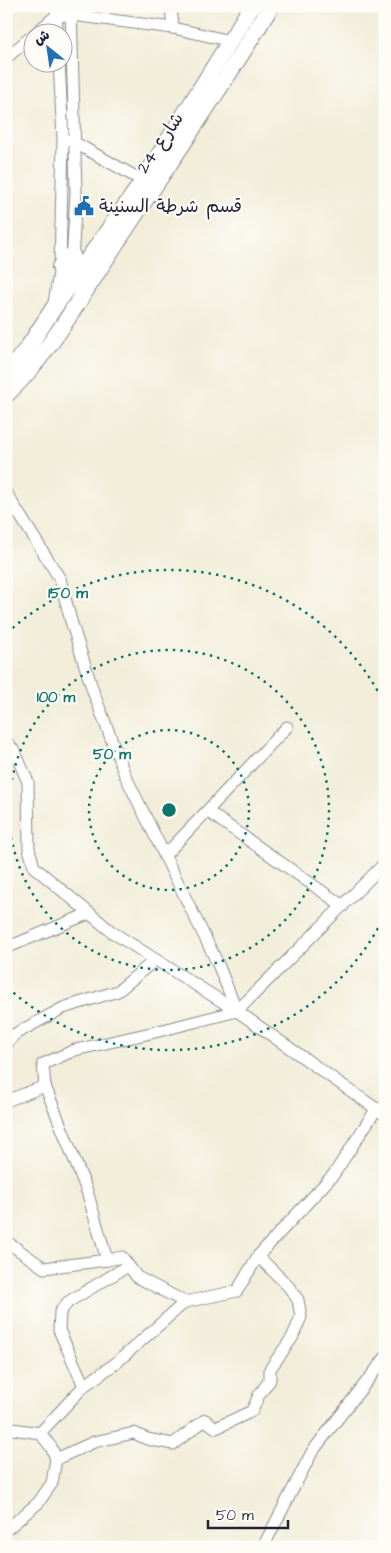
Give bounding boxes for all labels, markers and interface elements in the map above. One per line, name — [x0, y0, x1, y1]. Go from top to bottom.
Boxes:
north arrow — [22, 22, 72, 72]
text: ش — [30, 25, 54, 50]
street label: شارع 24 — [130, 108, 190, 178]
place label: قسم شرطة السنينة — [99, 194, 242, 220]
public building icon: قسم شرطة السنينة — [73, 195, 95, 217]
text: 150 m — [48, 583, 88, 604]
text: 100 m — [37, 687, 76, 708]
text: 50 m — [93, 744, 131, 765]
centre of rings — [160, 801, 178, 819]
scale bar — [208, 1498, 288, 1530]
text: 50 m — [216, 1505, 254, 1526]

